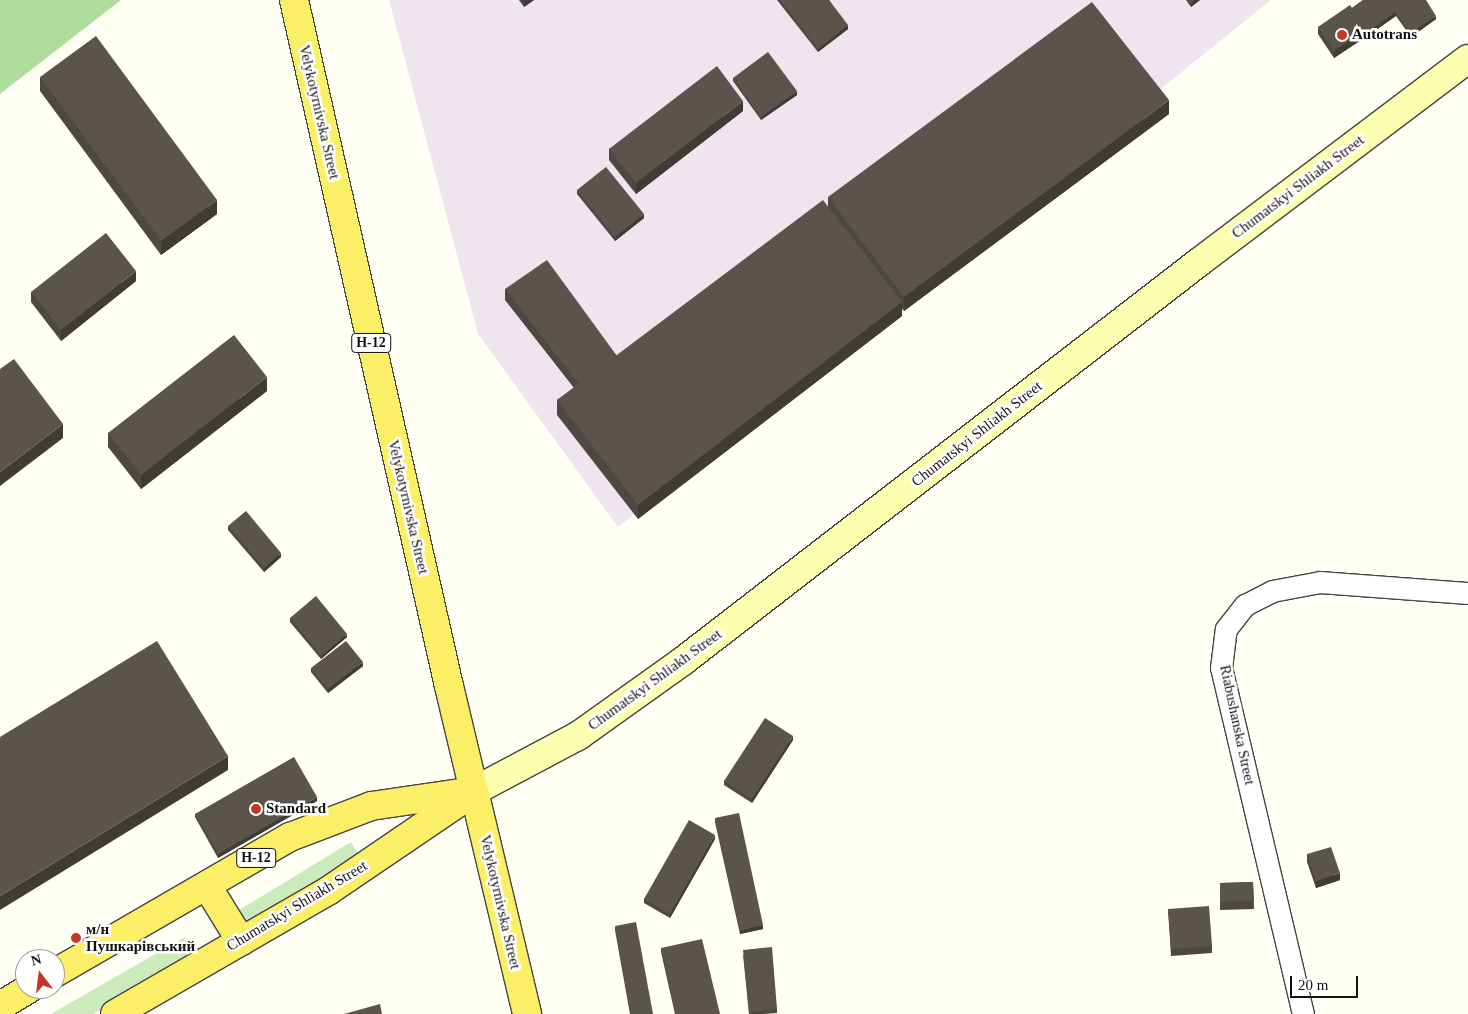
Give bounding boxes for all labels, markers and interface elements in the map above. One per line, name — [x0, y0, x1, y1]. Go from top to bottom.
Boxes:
place label: Autotrans — [1352, 26, 1417, 44]
marker: Autotrans — [1336, 29, 1348, 41]
street label: Velykotyrnivska Street — [295, 43, 343, 181]
street label: Chumatskyi Shliakh Street — [1228, 131, 1368, 243]
road number: Н-12 — [351, 332, 391, 354]
street label: Chumatskyi Shliakh Street — [908, 377, 1046, 491]
street label: Velykotyrnivska Street — [384, 438, 432, 576]
street label: Chumatskyi Shliakh Street — [585, 625, 725, 735]
street label: Riabushanska Street — [1216, 663, 1258, 787]
place label: Standard — [266, 800, 326, 818]
marker: Standard — [250, 803, 262, 815]
street label: Velykotyrnivska Street — [476, 833, 524, 971]
road number: Н-12 — [236, 846, 276, 870]
street label: Chumatskyi Shliakh Street — [223, 857, 371, 955]
place label: м/н Пушкарівський — [86, 920, 195, 955]
marker: м/н Пушкарівський — [70, 932, 82, 944]
north arrow — [15, 949, 65, 999]
text: N — [29, 951, 43, 969]
scale bar — [1293, 966, 1360, 998]
text: 20 m — [1298, 977, 1328, 993]

